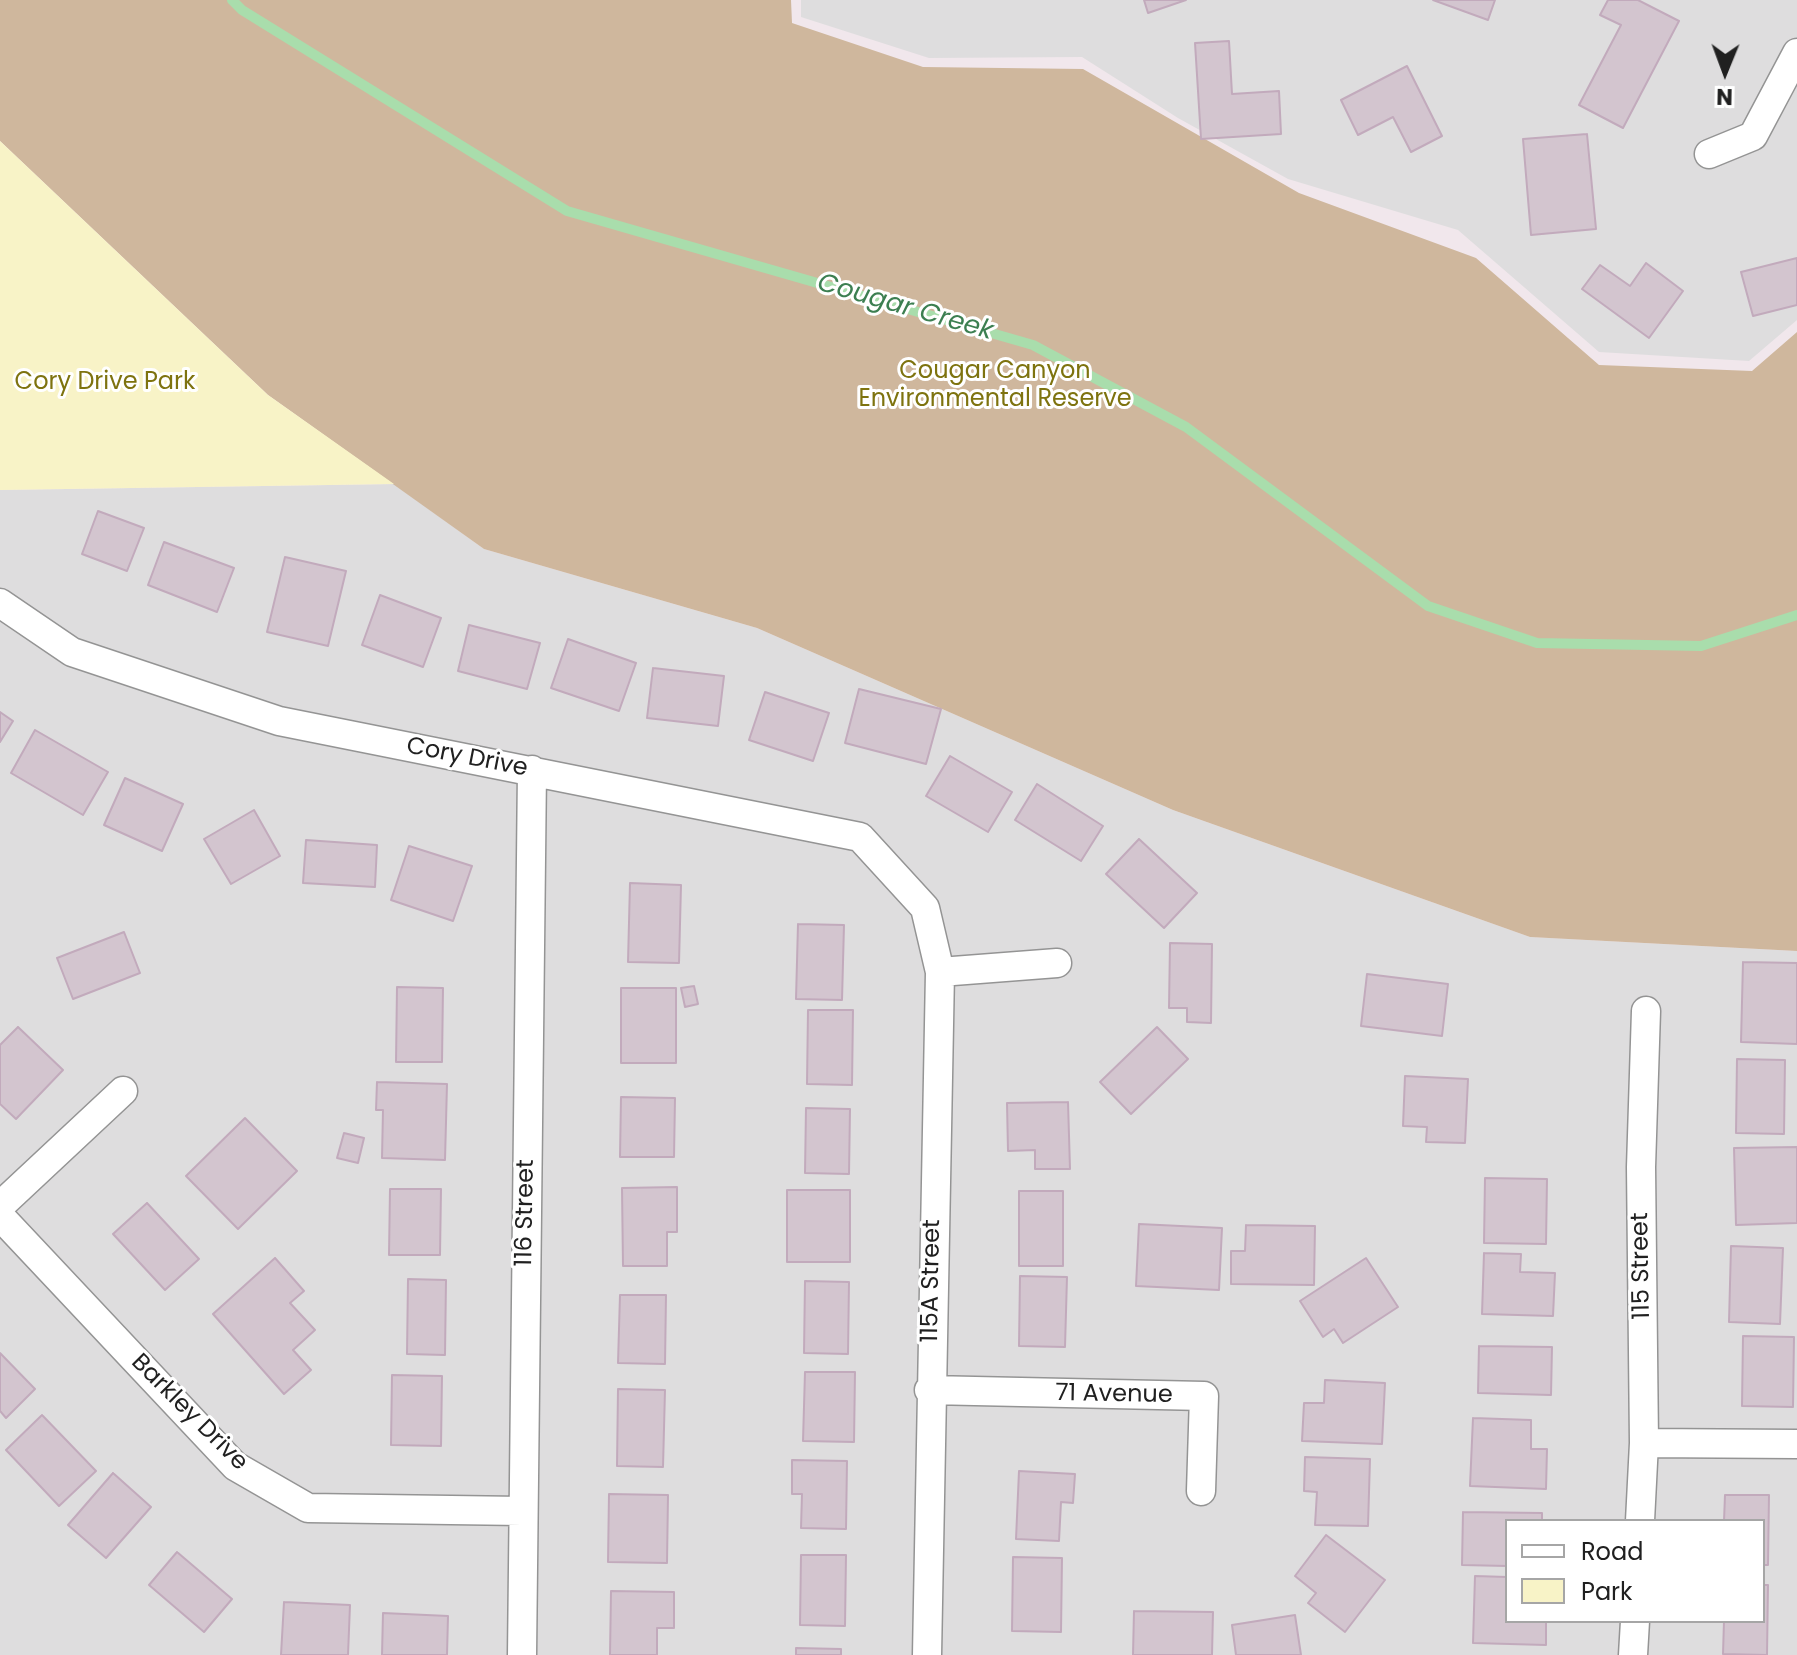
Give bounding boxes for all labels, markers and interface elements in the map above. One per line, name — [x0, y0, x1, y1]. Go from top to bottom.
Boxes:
north arrow — [1685, 32, 1765, 112]
text: N — [1716, 81, 1733, 112]
water label: Cougar Creek — [814, 268, 996, 348]
park label: Cougar Canyon Environmental Reserve — [858, 358, 1132, 414]
park label: Cory Drive Park — [15, 369, 195, 397]
street label: Cory Drive — [404, 732, 530, 784]
street label: 116 Street — [511, 1159, 541, 1267]
street label: 115 Street — [1627, 1212, 1657, 1320]
street label: 115A Street — [917, 1219, 947, 1343]
street label: Barkley Drive — [125, 1349, 253, 1477]
street label: 71 Avenue — [1055, 1380, 1173, 1410]
legend — [1505, 1519, 1765, 1623]
text: Road — [1581, 1535, 1643, 1568]
text: Park — [1581, 1575, 1632, 1608]

